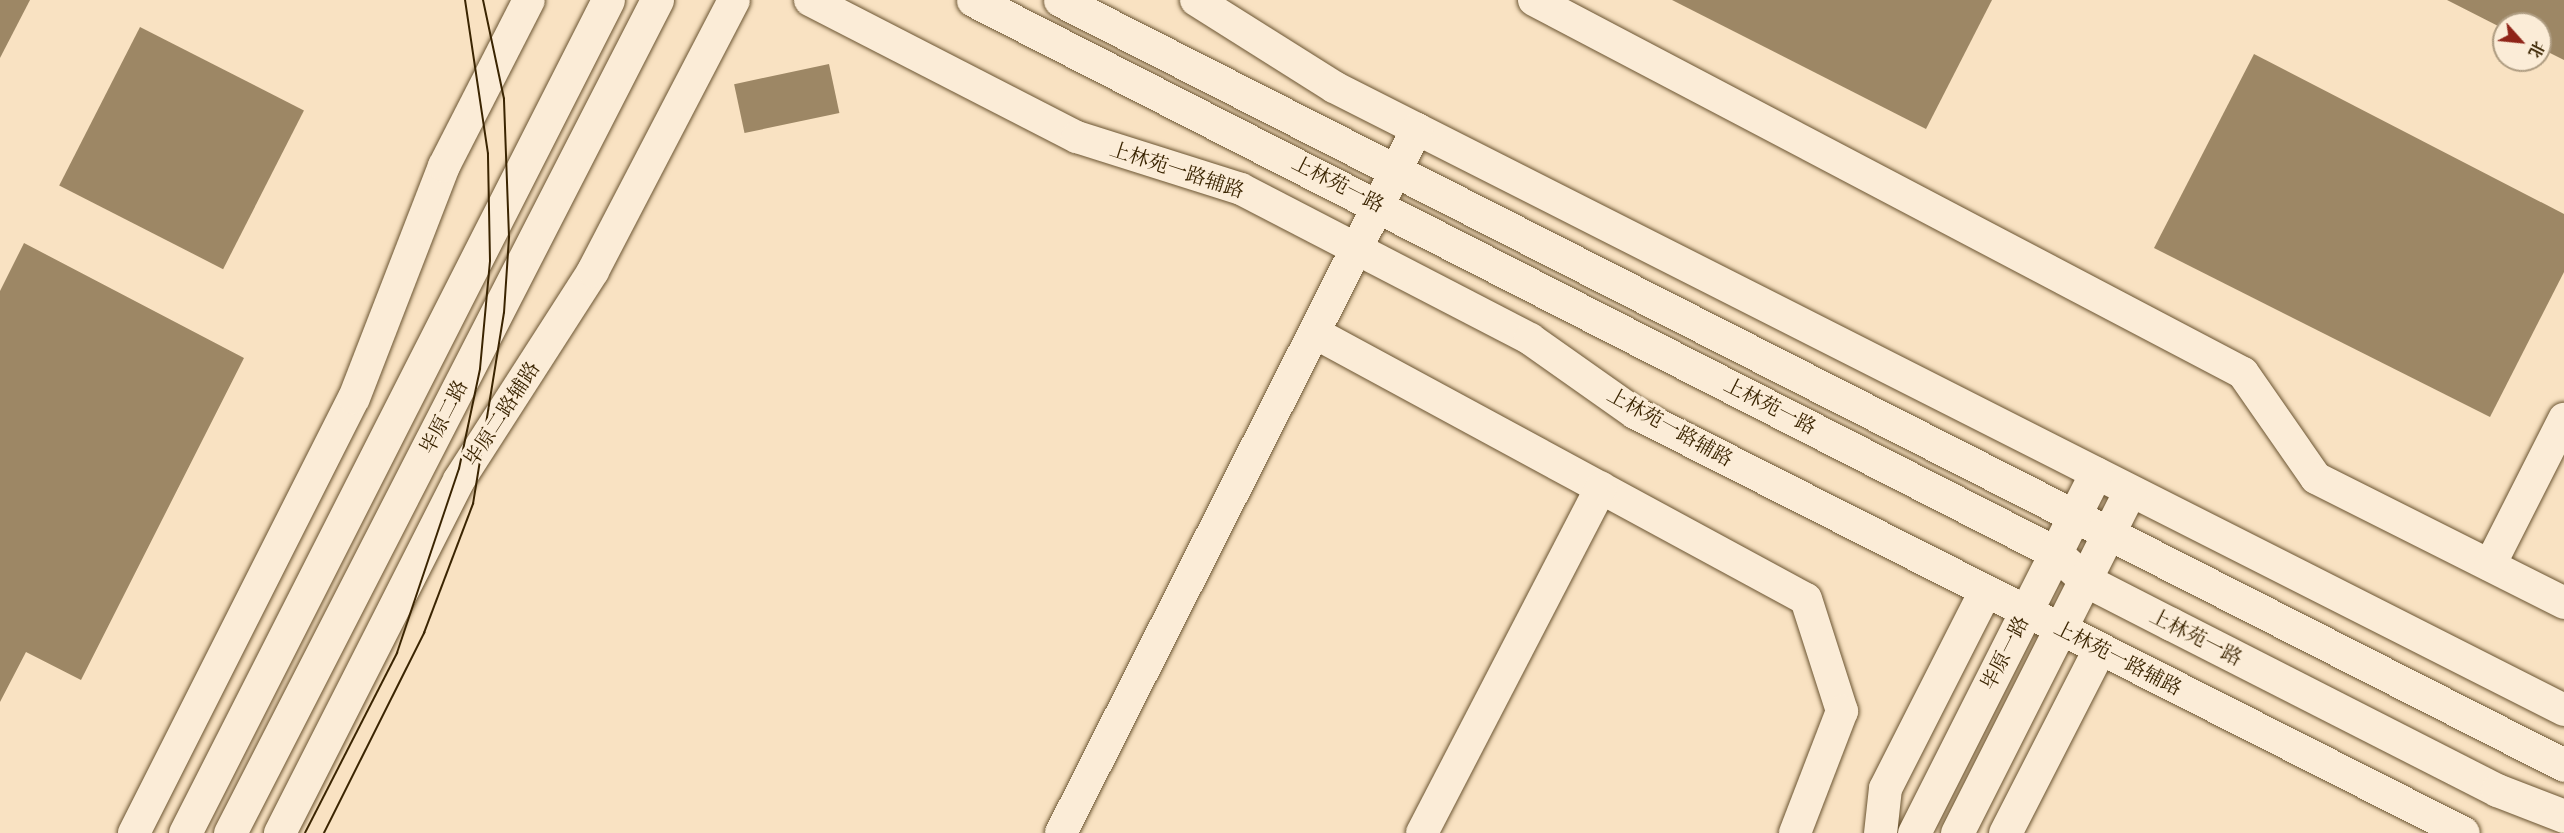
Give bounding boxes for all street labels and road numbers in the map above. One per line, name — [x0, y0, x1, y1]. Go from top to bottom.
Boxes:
street label: 上林苑一路辅路 — [1107, 137, 1247, 203]
street label: 上林苑一路 — [1288, 151, 1388, 217]
street label: 毕原二路辅路 — [459, 357, 545, 471]
street label: 上林苑一路 — [1720, 373, 1820, 439]
street label: 毕原二路 — [415, 376, 473, 458]
street label: 上林苑一路辅路 — [1603, 383, 1737, 471]
street label: 上林苑一路 — [2146, 604, 2246, 670]
street label: 毕原一路 — [1976, 612, 2034, 694]
street label: 上林苑一路辅路 — [2050, 616, 2186, 700]

